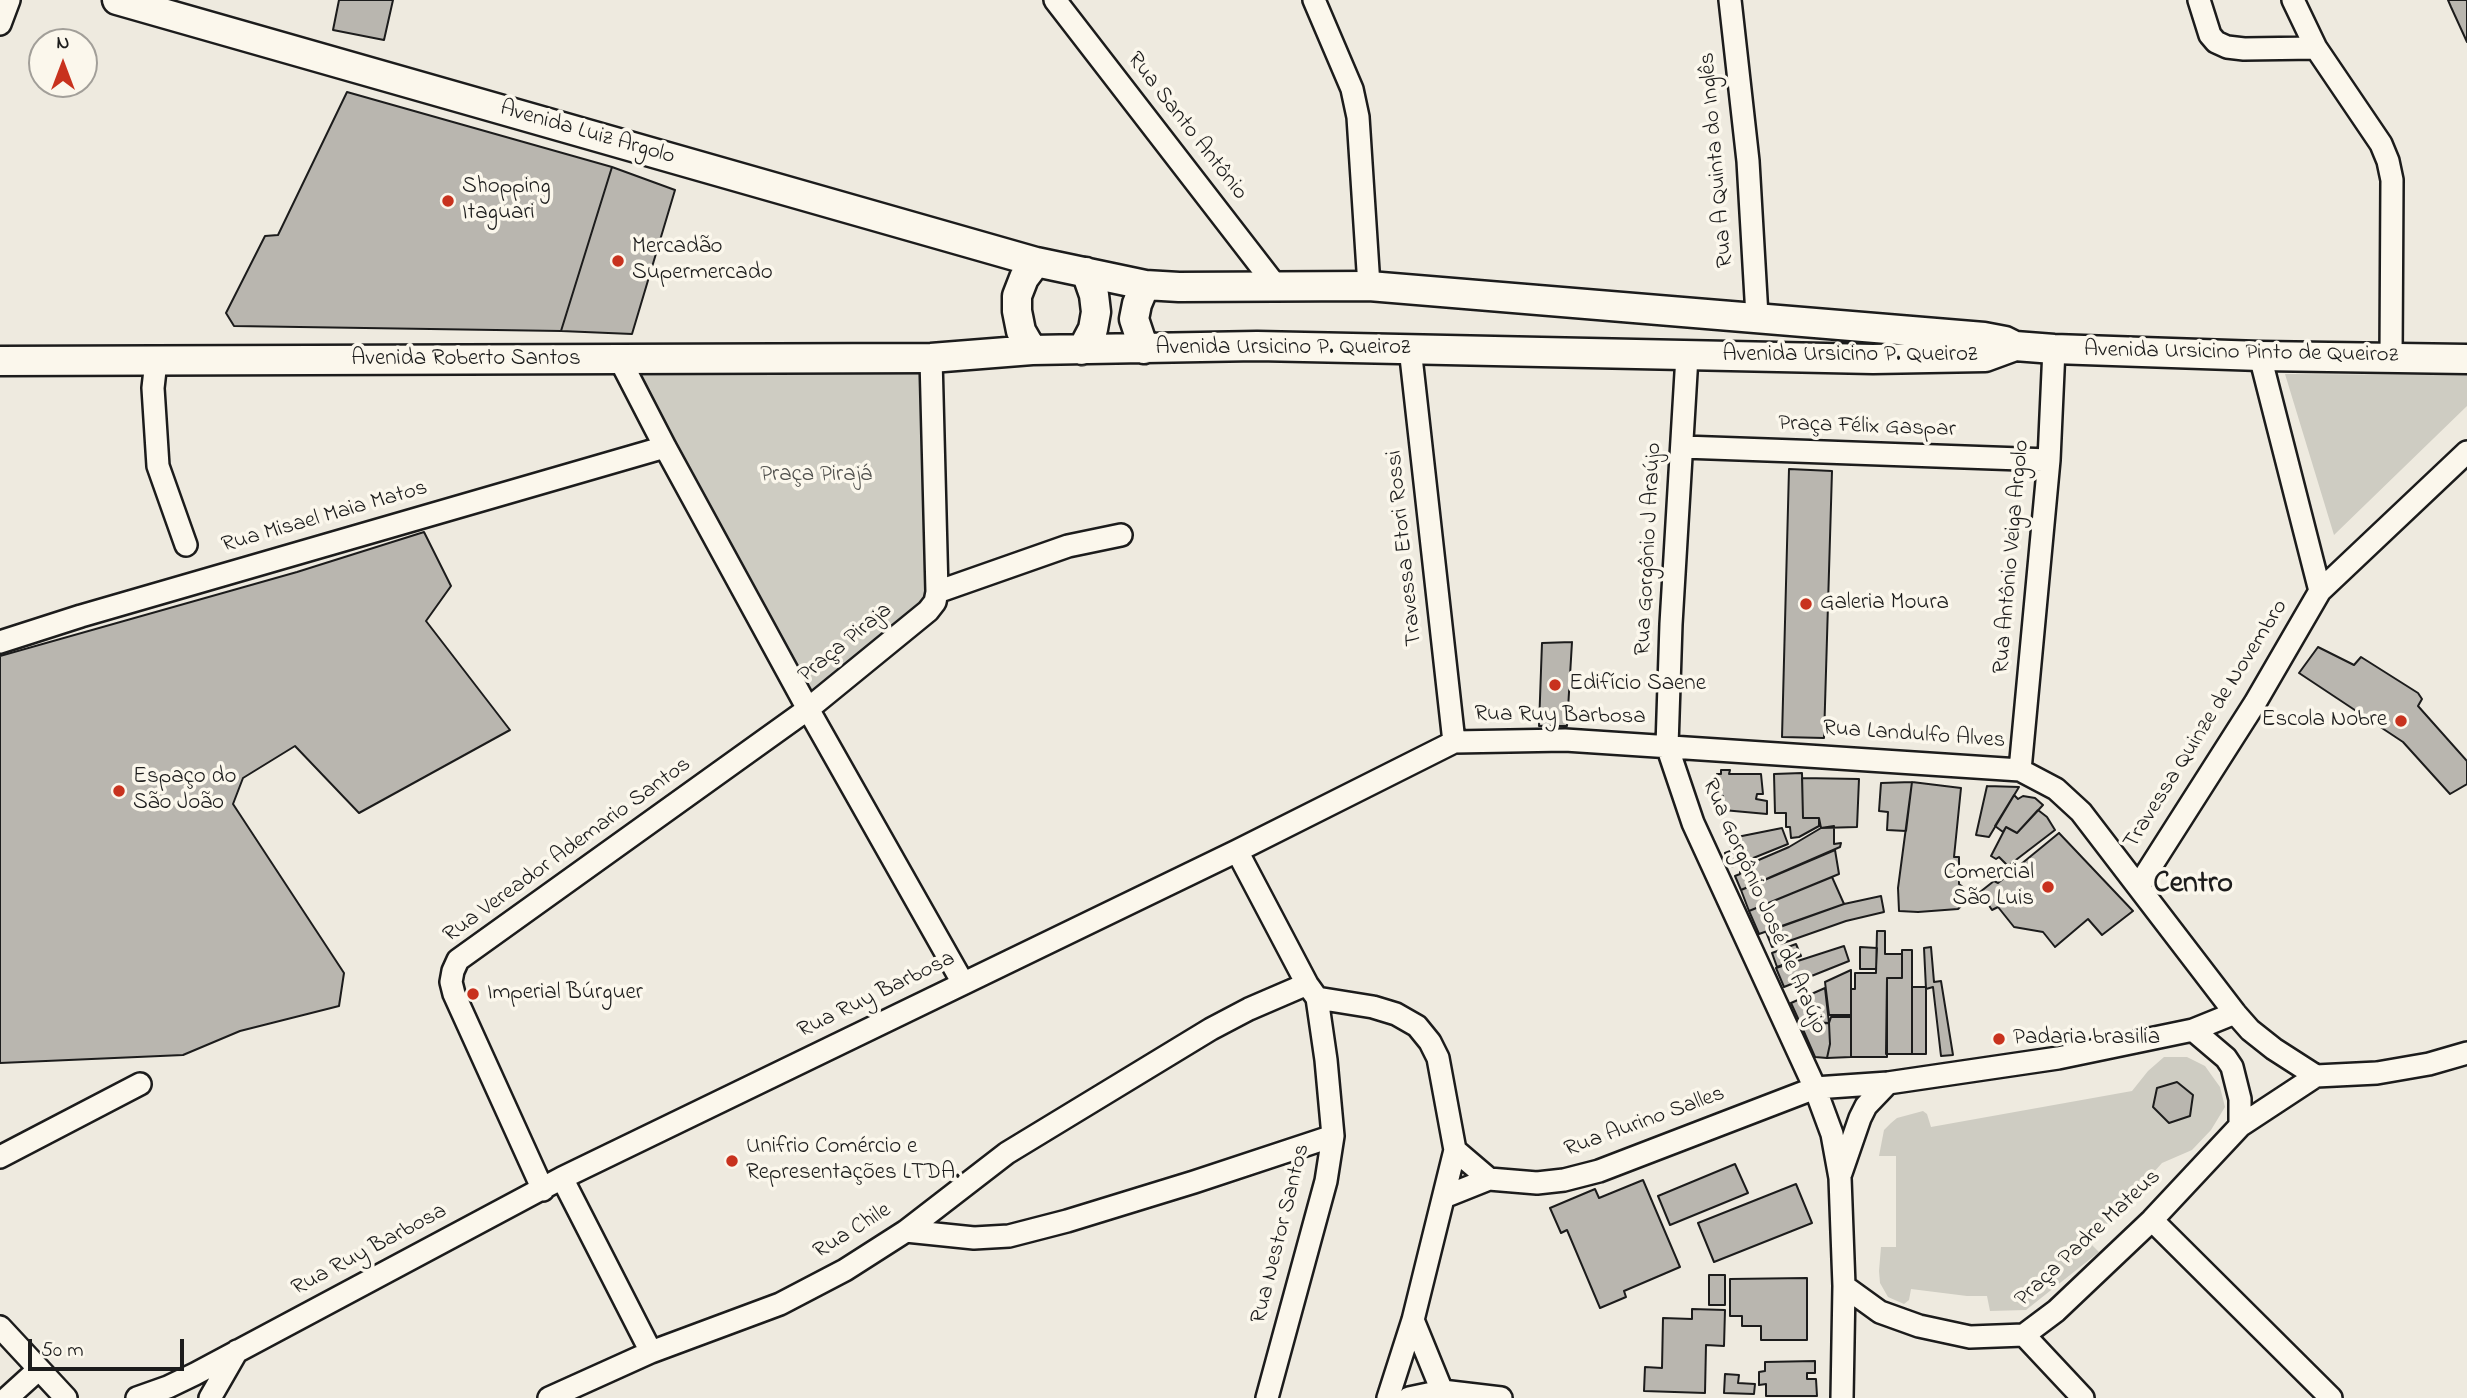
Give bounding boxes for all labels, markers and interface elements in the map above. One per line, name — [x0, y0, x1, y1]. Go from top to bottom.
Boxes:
north arrow — [28, 28, 98, 98]
text: N — [57, 30, 69, 57]
street label: Rua Santo Antônio — [1120, 47, 1252, 207]
street label: Rua A Quinta do Inglês — [1695, 51, 1741, 269]
street label: Avenida Luiz Argolo — [496, 96, 678, 172]
place label: Shopping Itaguari — [462, 174, 551, 228]
marker: Shopping Itaguari — [440, 193, 456, 209]
place label: Mercadão Supermercado — [632, 234, 773, 288]
marker: Mercadão Supermercado — [610, 253, 626, 269]
street label: Avenida Ursicino P. Queiroz — [1156, 335, 1410, 363]
street label: Avenida Ursicino Pinto de Queiroz — [2084, 337, 2398, 371]
street label: Avenida Ursicino P. Queiroz — [1723, 342, 1977, 370]
street label: Avenida Roberto Santos — [351, 346, 581, 374]
street label: Praça Félix Gaspar — [1778, 411, 1956, 445]
street label: Rua Antônio Veiga Argolo — [1989, 439, 2037, 675]
street label: Rua Gorgônio J Araújo — [1631, 442, 1669, 656]
street label: Travessa Etori Rossi — [1382, 449, 1430, 647]
park label: Praça Pirajá — [760, 462, 872, 490]
street label: Rua Misael Maia Matos — [219, 475, 431, 561]
place label: Galeria Moura — [1820, 590, 1949, 618]
street label: Travessa Quinze de Novembro — [2119, 595, 2295, 855]
marker: Galeria Moura — [1798, 596, 1814, 612]
street label: Praça Piraja — [794, 598, 898, 690]
place label: Edifício Saene — [1569, 671, 1706, 699]
marker: Edifício Saene — [1547, 677, 1563, 693]
street label: Rua Ruy Barbosa — [1474, 702, 1646, 732]
place label: Escola Nobre — [2261, 707, 2387, 735]
marker: Escola Nobre — [2393, 713, 2409, 729]
street label: Rua Landulfo Alves — [1822, 716, 2006, 756]
street label: Rua Vereador Ademario Santos — [439, 752, 697, 950]
place label: Espaço do São João — [133, 764, 236, 818]
street label: Rua Gorgônio José de Araújo — [1694, 775, 1832, 1039]
marker: Espaço do São João — [111, 783, 127, 799]
place label: Comercial São Luis — [1943, 860, 2034, 914]
district label: Centro — [2153, 868, 2233, 904]
marker: Comercial São Luis — [2040, 879, 2056, 895]
street label: Rua Ruy Barbosa — [794, 946, 960, 1046]
place label: Imperial Búrguer — [487, 980, 643, 1008]
marker: Imperial Búrguer — [465, 986, 481, 1002]
place label: Padaria brasilia — [2013, 1025, 2160, 1053]
marker: Padaria brasilia — [1991, 1031, 2007, 1047]
street label: Rua Aurino Salles — [1561, 1081, 1729, 1165]
place label: Unifrio Comércio e Representações LTDA. — [746, 1134, 960, 1188]
street label: Rua Nestor Santos — [1246, 1141, 1318, 1327]
marker: Unifrio Comércio e Representações LTDA. — [724, 1153, 740, 1169]
street label: Praça Padre Mateus — [2010, 1164, 2168, 1314]
street label: Rua Chile — [809, 1198, 897, 1266]
street label: Rua Ruy Barbosa — [288, 1199, 452, 1303]
scale bar — [32, 1324, 187, 1368]
text: 50 m — [41, 1336, 84, 1366]

